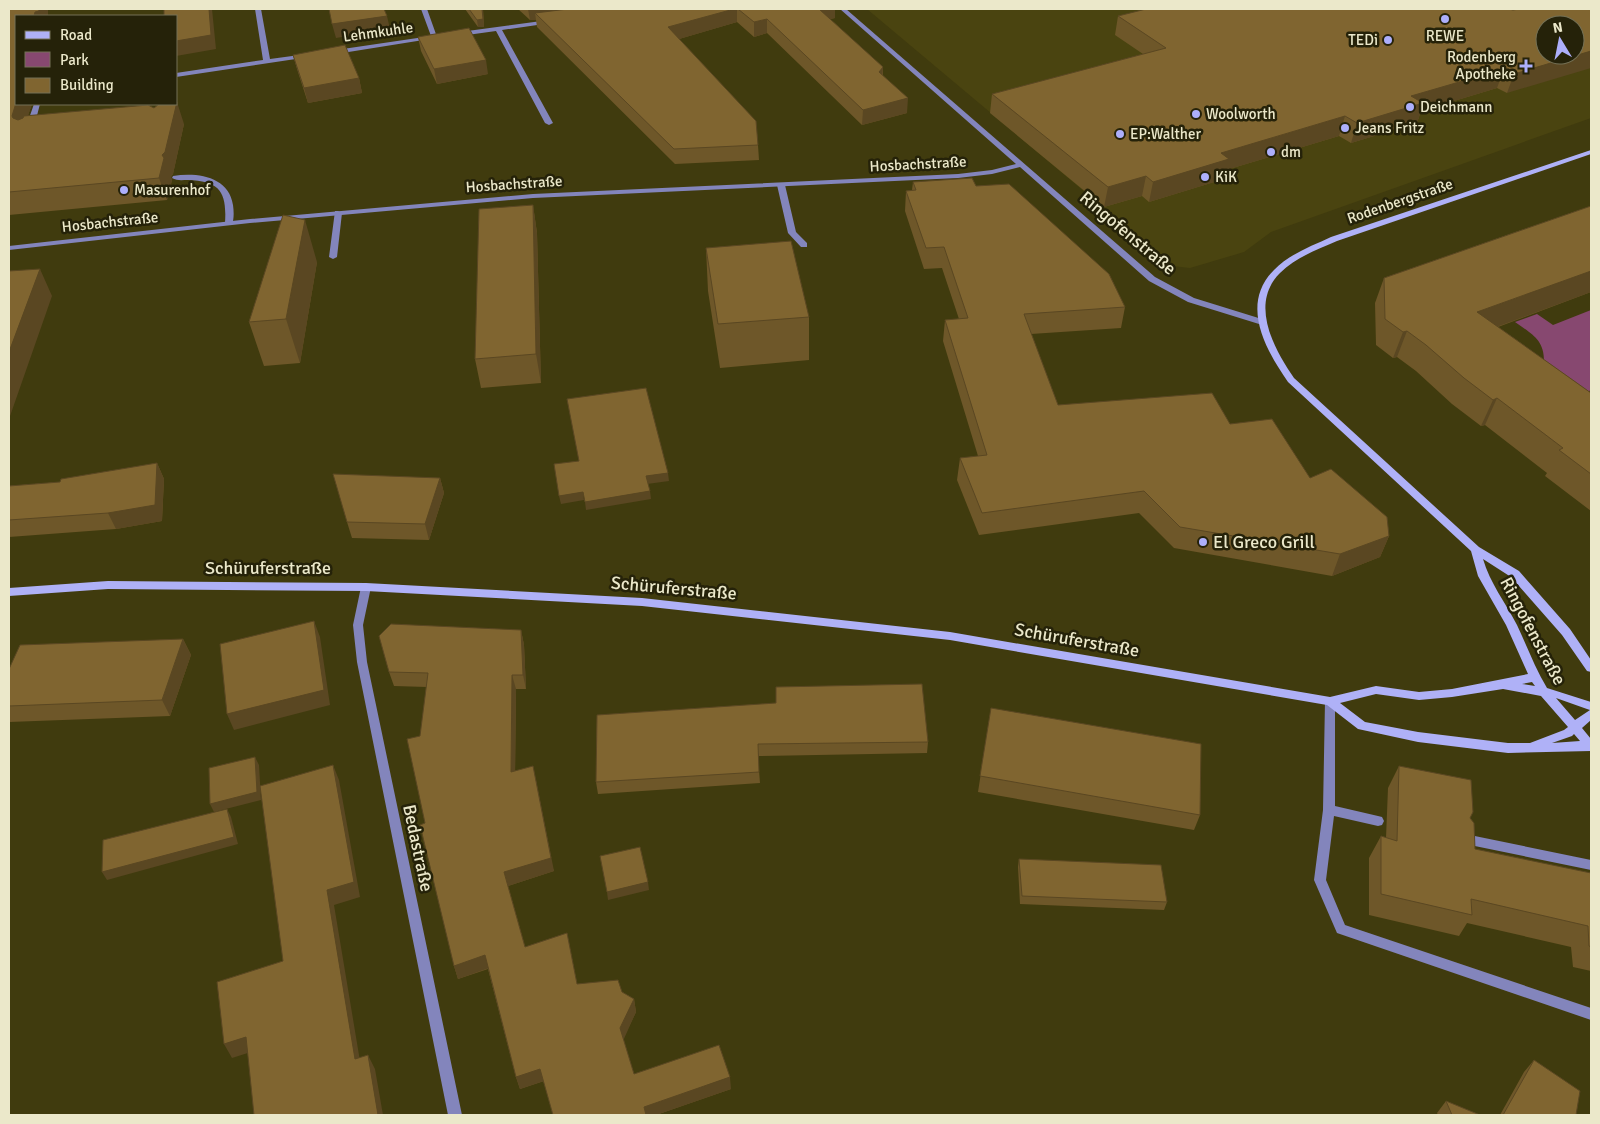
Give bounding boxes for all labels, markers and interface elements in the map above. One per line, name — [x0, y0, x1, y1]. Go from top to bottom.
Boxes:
marker: REWE — [1439, 13, 1451, 25]
legend — [15, 15, 178, 105]
north arrow — [1535, 15, 1585, 65]
street label: Lehmkuhle — [342, 18, 414, 46]
text: N — [1552, 18, 1564, 37]
text: Road — [60, 26, 92, 44]
place label: REWE — [1426, 27, 1464, 45]
place label: TEDi — [1348, 31, 1378, 49]
marker: TEDi — [1382, 34, 1394, 46]
place label: Rodenberg Apotheke — [1447, 48, 1516, 83]
text: Park — [60, 51, 89, 69]
marker: Rodenberg Apotheke — [1520, 60, 1532, 72]
text: Building — [60, 76, 114, 94]
place label: Deichmann — [1420, 98, 1492, 116]
marker: Deichmann — [1404, 101, 1416, 113]
place label: Woolworth — [1206, 105, 1276, 123]
marker: Woolworth — [1190, 108, 1202, 120]
place label: Jeans Fritz — [1355, 119, 1425, 137]
marker: Jeans Fritz — [1339, 122, 1351, 134]
place label: EP:Walther — [1130, 125, 1202, 143]
marker: EP:Walther — [1114, 128, 1126, 140]
place label: dm — [1281, 143, 1301, 161]
marker: dm — [1265, 146, 1277, 158]
street label: Hosbachstraße — [869, 152, 967, 176]
place label: KiK — [1215, 168, 1237, 186]
marker: KiK — [1199, 171, 1211, 183]
street label: Hosbachstraße — [465, 172, 563, 196]
street label: Rodenbergstraße — [1345, 174, 1455, 228]
place label: Masurenhof — [134, 181, 211, 199]
marker: Masurenhof — [118, 184, 130, 196]
street label: Ringofenstraße — [1075, 186, 1181, 280]
street label: Hosbachstraße — [61, 208, 159, 236]
place label: El Greco Grill — [1213, 531, 1315, 553]
marker: El Greco Grill — [1197, 536, 1209, 548]
street label: Schüruferstraße — [205, 557, 331, 579]
street label: Schüruferstraße — [610, 572, 738, 604]
street label: Ringofenstraße — [1495, 573, 1571, 689]
street label: Schüruferstraße — [1013, 618, 1141, 662]
street label: Bedastraße — [398, 802, 438, 894]

